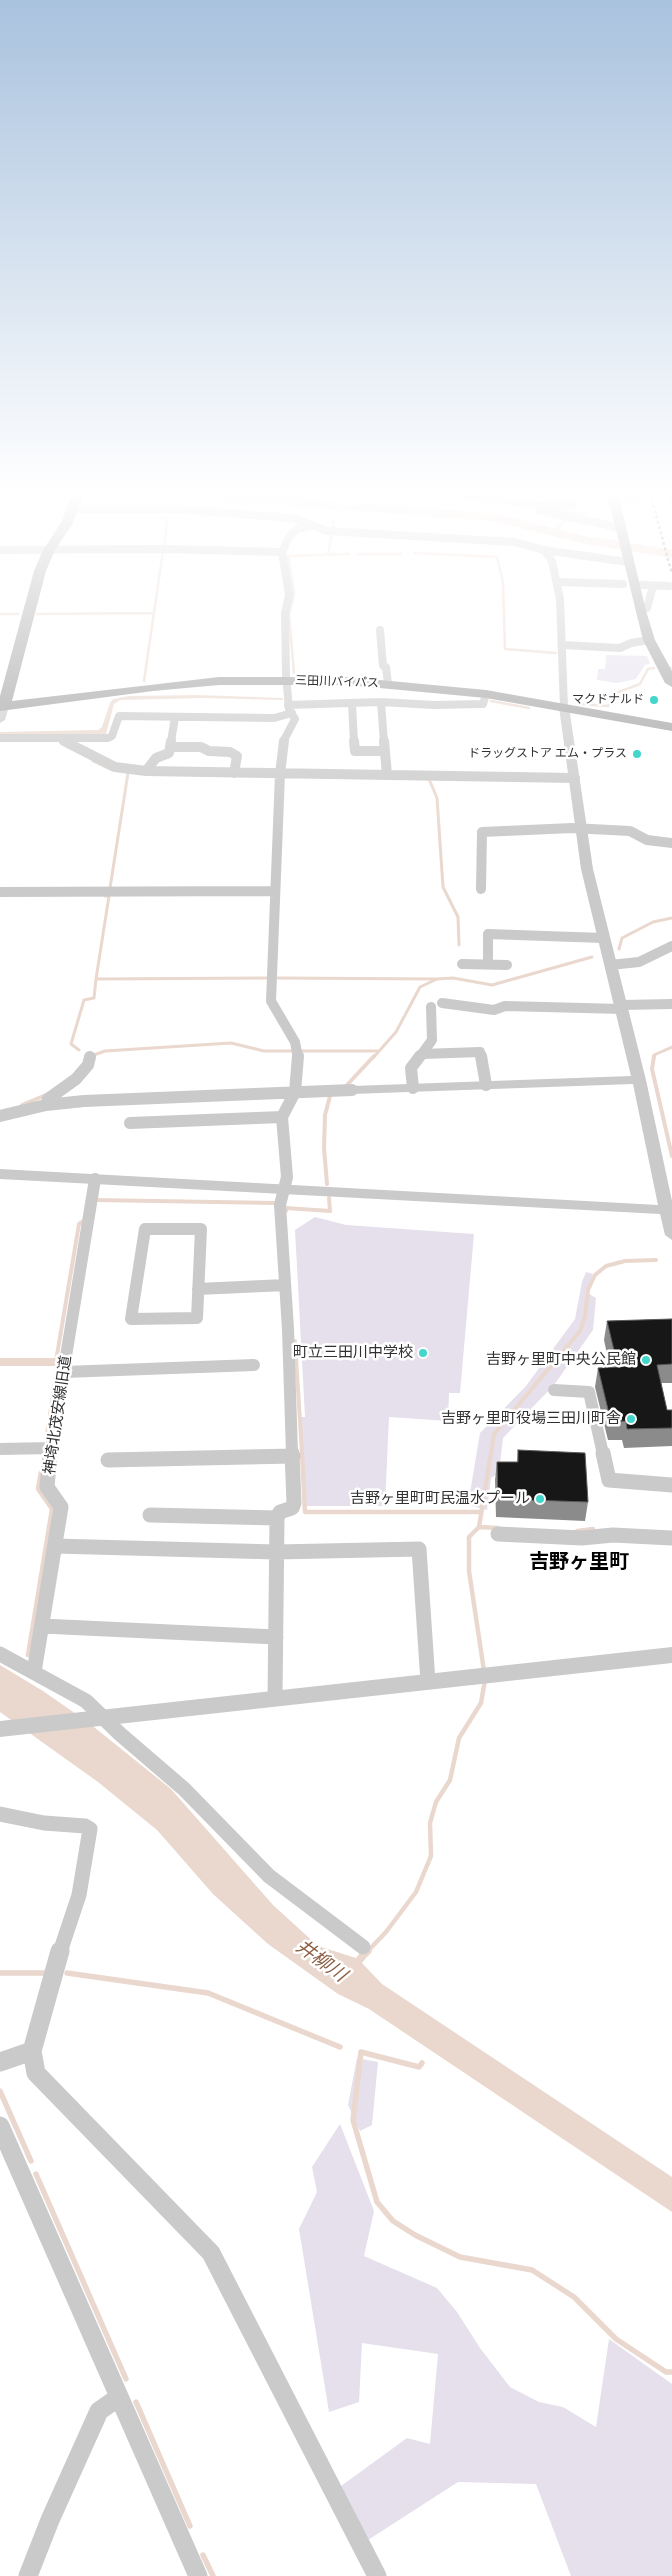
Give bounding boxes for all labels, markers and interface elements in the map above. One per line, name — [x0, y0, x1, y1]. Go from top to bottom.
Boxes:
street label: 三田川バイパス — [295, 673, 379, 691]
place label: マクドナルド — [572, 693, 644, 707]
marker: マクドナルド — [648, 694, 660, 706]
place label: ドラッグストア エム・プラス — [468, 747, 627, 761]
marker: ドラッグストア エム・プラス — [631, 748, 643, 760]
place label: 町立三田川中学校 — [293, 1344, 413, 1362]
marker: 町立三田川中学校 — [417, 1347, 429, 1359]
place label: 吉野ヶ里町中央公民館 — [486, 1351, 636, 1369]
street label: 神埼北茂安線旧道 — [41, 1354, 75, 1476]
marker: 吉野ヶ里町中央公民館 — [640, 1354, 652, 1366]
place label: 吉野ヶ里町役場三田川町舎 — [441, 1410, 621, 1428]
marker: 吉野ヶ里町役場三田川町舎 — [625, 1413, 637, 1425]
place label: 吉野ヶ里町町民温水プール — [350, 1490, 530, 1508]
marker: 吉野ヶ里町町民温水プール — [534, 1493, 546, 1505]
district label: 吉野ヶ里町 — [529, 1550, 629, 1574]
water label: 井柳川 — [291, 1935, 351, 1987]

